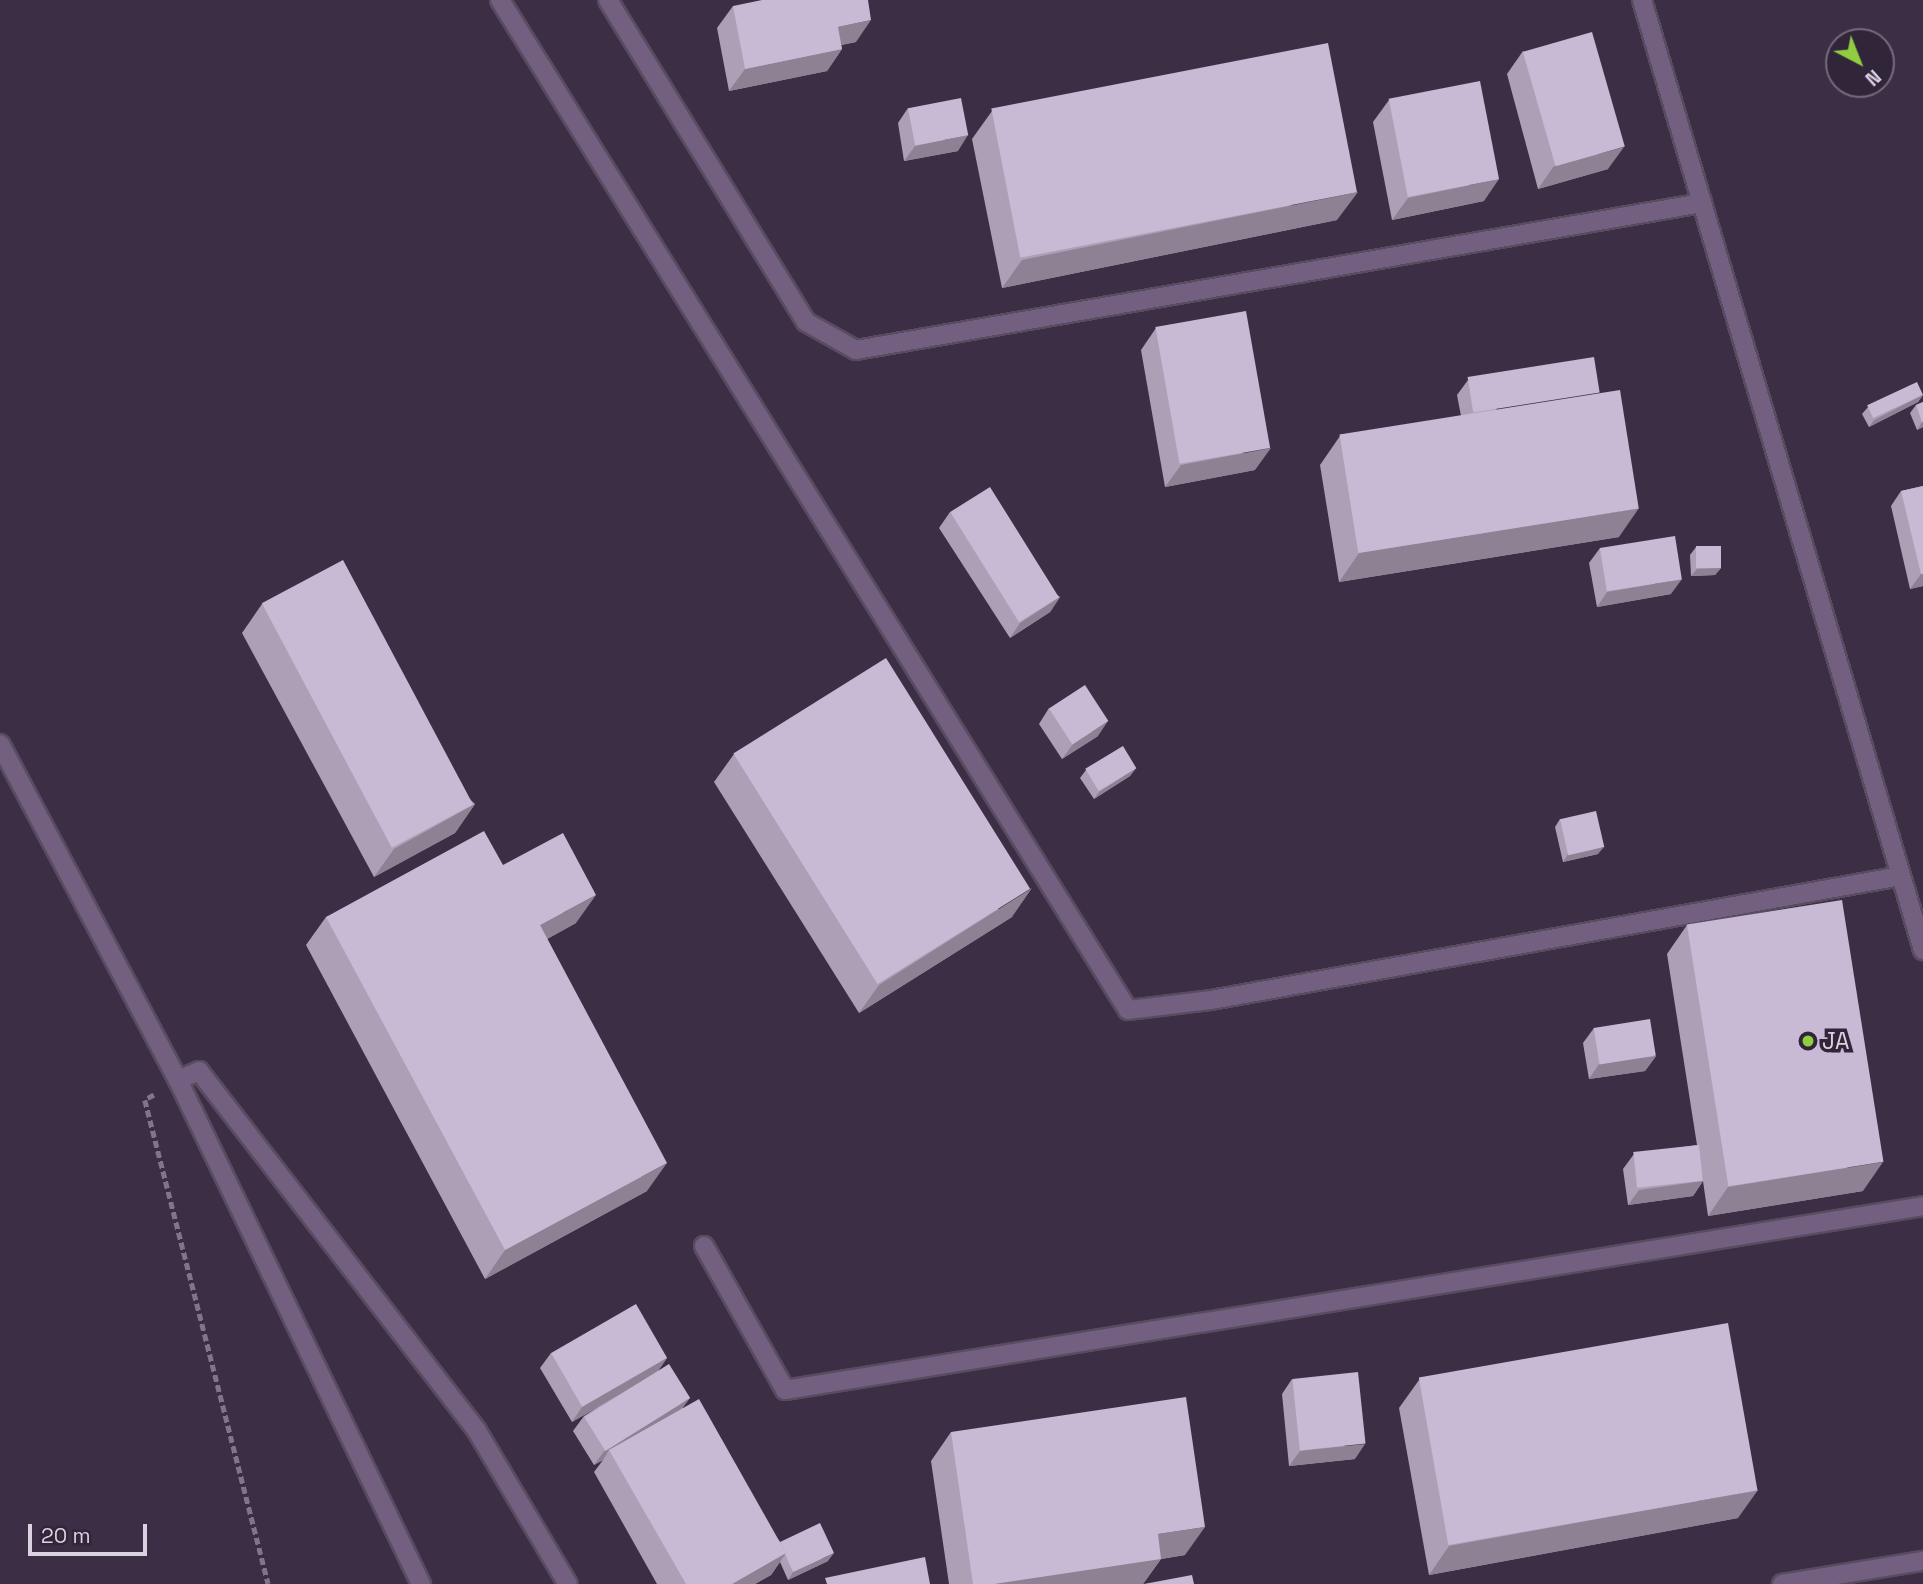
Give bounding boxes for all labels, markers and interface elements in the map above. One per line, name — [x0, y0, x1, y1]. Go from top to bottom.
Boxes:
north arrow — [1825, 28, 1895, 98]
text: N — [1860, 64, 1886, 91]
place label: JA — [1822, 1027, 1849, 1055]
marker: JA — [1800, 1033, 1816, 1049]
scale bar — [32, 1510, 150, 1554]
text: 20 m — [41, 1522, 91, 1549]

